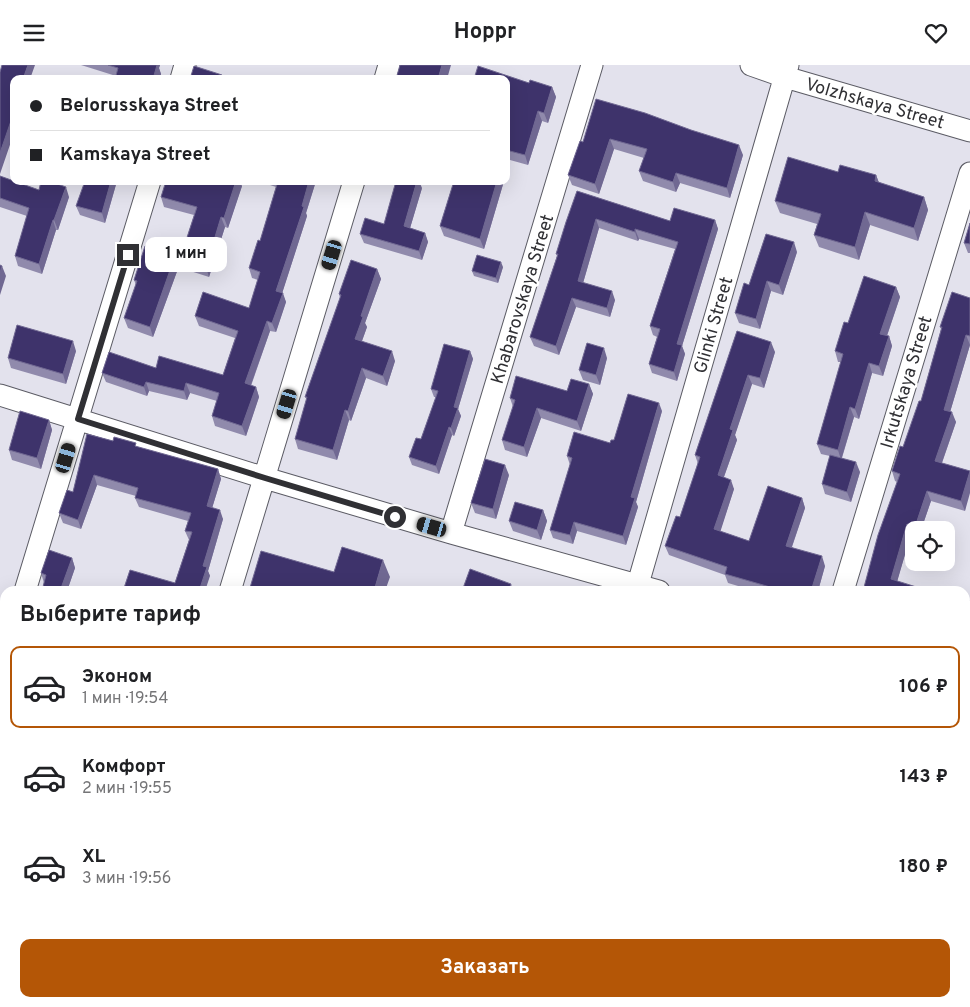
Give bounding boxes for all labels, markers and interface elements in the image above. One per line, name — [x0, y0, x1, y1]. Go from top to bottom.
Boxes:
icon: menu — [20, 19, 48, 47]
text: Hoppr — [454, 19, 516, 46]
icon: heart — [922, 19, 950, 47]
street label: Volzhskaya Street — [802, 74, 947, 135]
text: Belorusskaya Street — [60, 94, 239, 118]
text: Kamskaya Street — [60, 143, 211, 167]
street label: Khabarovskaya Street — [487, 212, 560, 387]
callout: 1 мин — [146, 237, 228, 273]
car — [320, 238, 343, 272]
route end — [117, 244, 139, 266]
text: 1 мин — [165, 244, 207, 264]
street label: Glinki Street — [690, 274, 739, 377]
street label: Irkutskaya Street — [876, 313, 939, 452]
car — [275, 387, 298, 421]
car — [54, 441, 77, 475]
route start — [384, 506, 406, 528]
car — [415, 516, 448, 538]
map controls — [905, 521, 955, 571]
button: locate — [905, 521, 955, 571]
text: Выберите тариф — [20, 602, 201, 629]
icon: car — [22, 665, 67, 710]
text: Эконом — [82, 665, 152, 689]
text: 106 ₽ — [899, 675, 948, 699]
text: 1 мин · 19:54 — [82, 689, 168, 709]
icon: car — [22, 755, 67, 800]
text: Комфорт — [82, 755, 165, 779]
text: 143 ₽ — [900, 765, 948, 789]
text: 2 мин · 19:55 — [82, 779, 172, 799]
icon: car — [22, 845, 67, 890]
text: XL — [82, 845, 105, 869]
text: 180 ₽ — [899, 855, 948, 879]
text: 3 мин · 19:56 — [82, 869, 171, 889]
button: Заказать — [20, 939, 950, 997]

